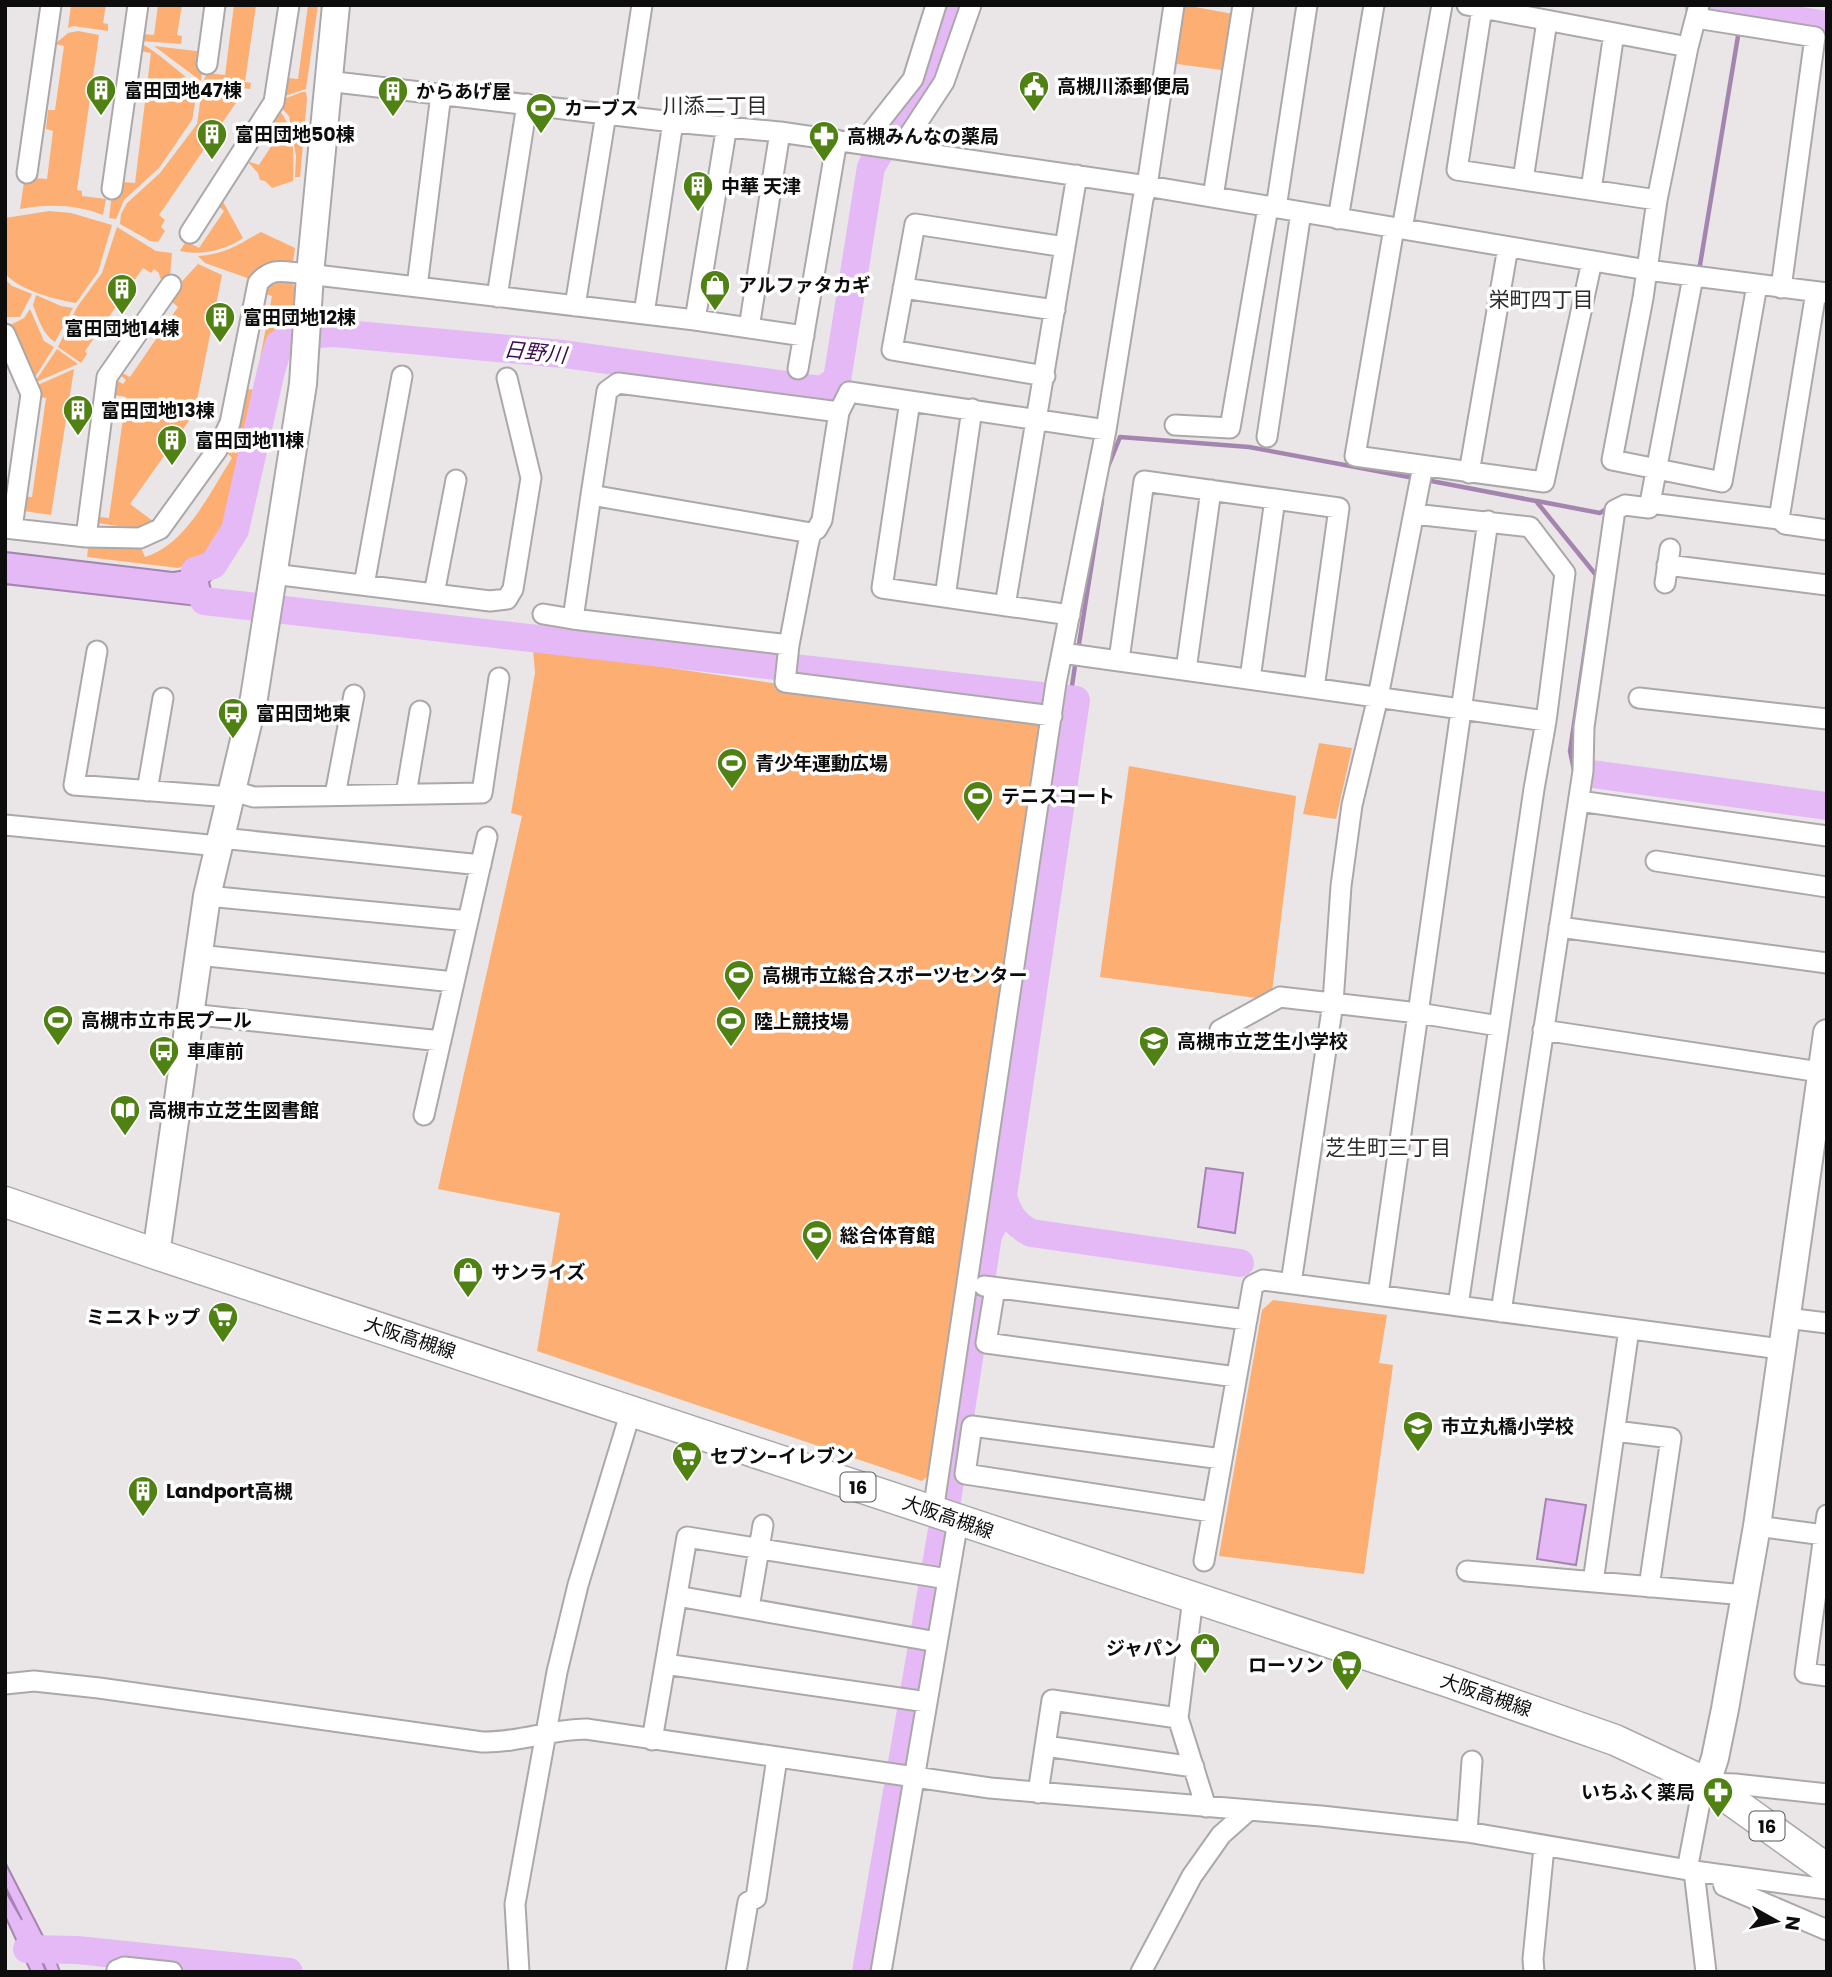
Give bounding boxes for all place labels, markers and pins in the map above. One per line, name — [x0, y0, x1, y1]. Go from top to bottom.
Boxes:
public building icon: 高槻川添郵便局 — [1017, 69, 1051, 113]
building icon: 富田団地47棟 — [84, 73, 118, 117]
place label: 高槻川添郵便局 — [1057, 73, 1190, 100]
building icon: からあげ屋 — [376, 74, 410, 118]
place label: 富田団地47棟 — [124, 77, 242, 104]
place label: からあげ屋 — [416, 78, 511, 105]
sports icon: カーブス — [524, 91, 558, 135]
place label: カーブス — [564, 95, 639, 122]
building icon: 富田団地50棟 — [195, 117, 229, 161]
pharmacy icon: 高槻みんなの薬局 — [807, 119, 841, 163]
place label: 富田団地50棟 — [235, 121, 355, 148]
place label: 高槻みんなの薬局 — [847, 123, 999, 150]
building icon: 中華 天津 — [681, 169, 715, 213]
place label: 中華 天津 — [721, 173, 801, 200]
shop icon: アルファタカギ — [698, 268, 732, 312]
building icon: 富田団地14棟 — [105, 272, 139, 316]
place label: アルファタカギ — [738, 272, 871, 299]
building icon: 富田団地12棟 — [203, 300, 237, 344]
place label: 富田団地12棟 — [243, 304, 356, 331]
place label: 富田団地14棟 — [64, 315, 180, 342]
building icon: 富田団地13棟 — [61, 393, 95, 437]
place label: 富田団地13棟 — [101, 397, 215, 424]
building icon: 富田団地11棟 — [155, 423, 189, 467]
place label: 富田団地11棟 — [195, 427, 304, 454]
bus stop icon: 富田団地東 — [216, 696, 250, 740]
place label: 富田団地東 — [256, 700, 351, 727]
sports icon: 青少年運動広場 — [715, 746, 749, 790]
place label: 青少年運動広場 — [755, 750, 888, 777]
sports icon: テニスコート — [961, 779, 995, 823]
place label: テニスコート — [1001, 783, 1115, 810]
sports icon: 高槻市立総合スポーツセンター — [722, 958, 756, 1002]
place label: 高槻市立総合スポーツセンター — [762, 962, 1028, 989]
sports icon: 高槻市立市民プール — [41, 1003, 75, 1047]
sports icon: 陸上競技場 — [714, 1004, 748, 1048]
place label: 高槻市立市民プール — [81, 1007, 252, 1034]
place label: 陸上競技場 — [754, 1008, 849, 1035]
school or university icon: 高槻市立芝生小学校 — [1137, 1024, 1171, 1068]
place label: 高槻市立芝生小学校 — [1177, 1028, 1348, 1055]
bus stop icon: 車庫前 — [147, 1034, 181, 1078]
place label: 車庫前 — [187, 1038, 244, 1065]
library icon: 高槻市立芝生図書館 — [108, 1093, 142, 1137]
place label: 高槻市立芝生図書館 — [148, 1097, 319, 1124]
sports icon: 総合体育館 — [800, 1218, 834, 1262]
place label: 総合体育館 — [840, 1222, 935, 1249]
shop icon: サンライズ — [451, 1255, 485, 1299]
place label: サンライズ — [491, 1259, 585, 1286]
supermarket icon: ミニストップ — [206, 1300, 240, 1344]
place label: ミニストップ — [86, 1304, 200, 1331]
school or university icon: 市立丸橋小学校 — [1401, 1409, 1435, 1453]
place label: 市立丸橋小学校 — [1441, 1413, 1574, 1440]
supermarket icon: セブン-イレブン — [670, 1439, 704, 1483]
place label: セブン-イレブン — [710, 1443, 854, 1470]
building icon: Landport高槻 — [126, 1474, 160, 1518]
place label: Landport高槻 — [166, 1478, 293, 1505]
shop icon: ジャパン — [1188, 1631, 1222, 1675]
place label: ジャパン — [1106, 1635, 1182, 1662]
supermarket icon: ローソン — [1330, 1648, 1364, 1692]
place label: ローソン — [1248, 1652, 1324, 1679]
pharmacy icon: いちふく薬局 — [1701, 1775, 1735, 1819]
place label: いちふく薬局 — [1581, 1779, 1695, 1806]

